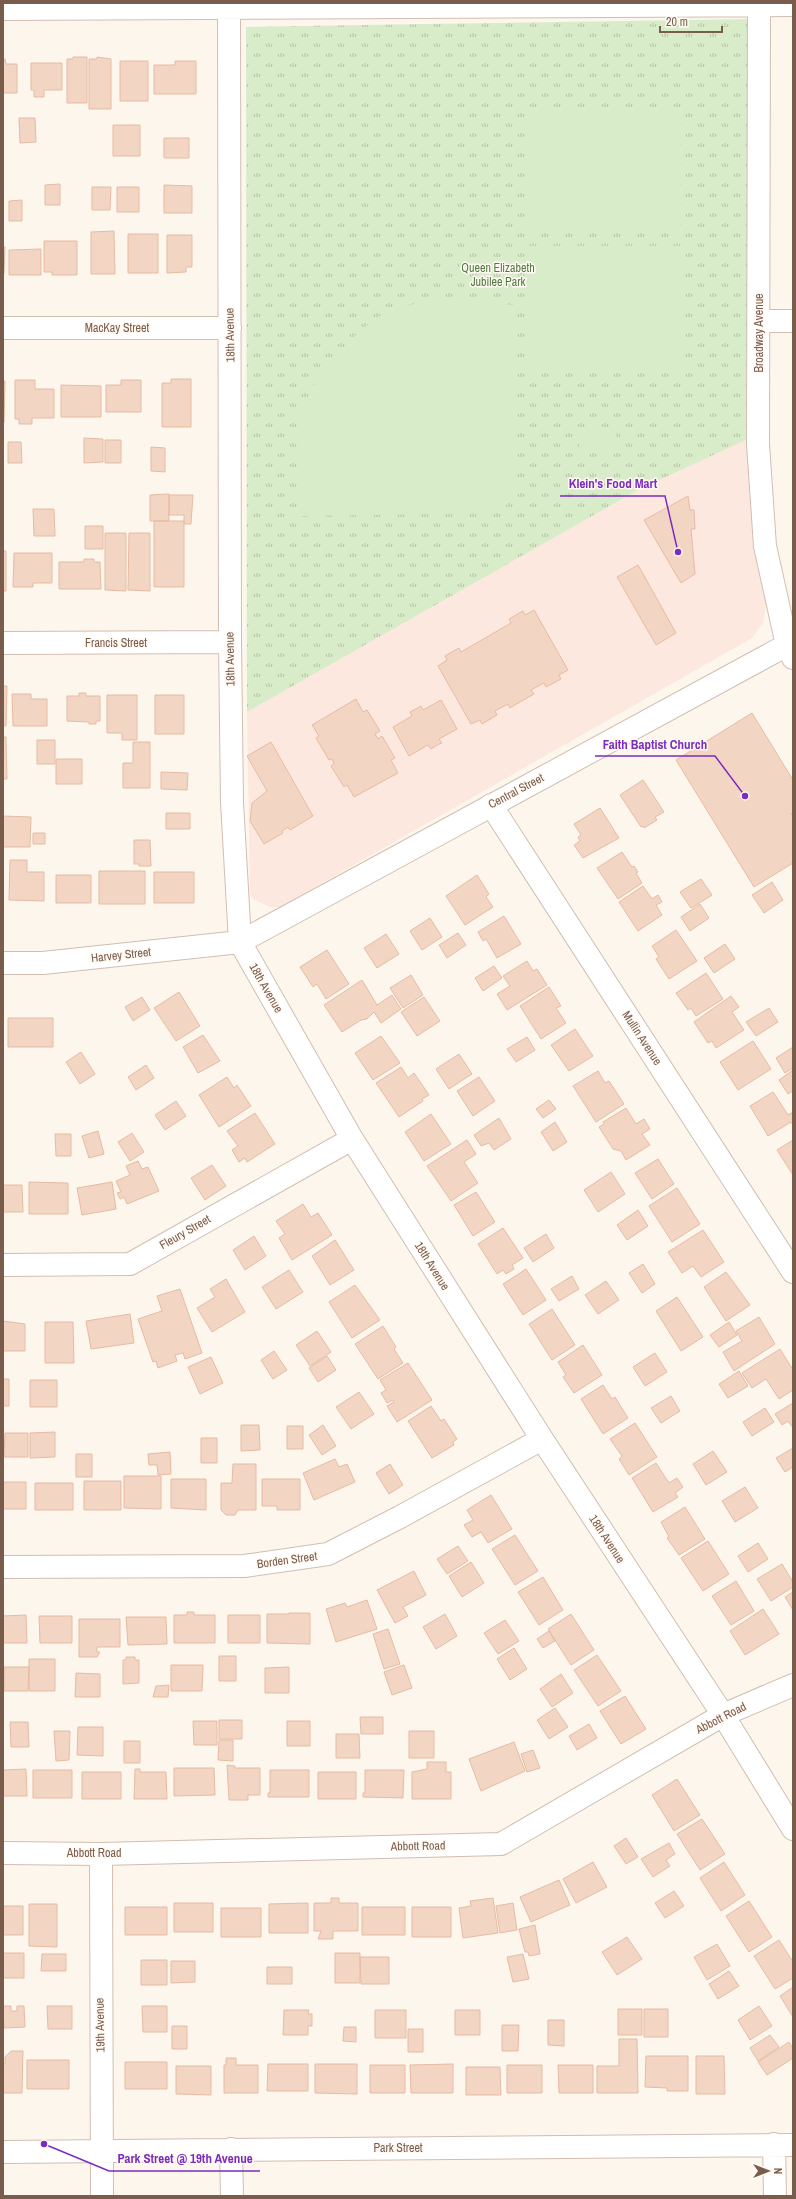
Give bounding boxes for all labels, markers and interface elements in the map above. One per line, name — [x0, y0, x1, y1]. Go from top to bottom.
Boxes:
scale bar — [660, 8, 722, 34]
text: 20 m — [666, 14, 688, 30]
park label: Queen Elizabeth Jubilee Park — [461, 260, 535, 290]
street label: Broadway Avenue — [751, 293, 767, 373]
street label: 18th Avenue — [222, 308, 238, 362]
street label: MacKay Street — [85, 320, 150, 336]
callout: Klein's Food Mart — [560, 471, 665, 496]
text: Klein's Food Mart — [569, 475, 658, 492]
street label: 18th Avenue — [222, 632, 238, 686]
street label: Francis Street — [85, 635, 147, 651]
callout: Faith Baptist Church — [595, 731, 715, 756]
text: Faith Baptist Church — [603, 736, 707, 753]
street label: Central Street — [485, 770, 547, 812]
street label: Harvey Street — [90, 944, 152, 966]
street label: 18th Avenue — [245, 960, 287, 1016]
street label: Mullin Avenue — [619, 1008, 665, 1068]
street label: Fleury Street — [157, 1211, 214, 1253]
street label: 18th Avenue — [411, 1239, 453, 1293]
street label: 18th Avenue — [585, 1512, 629, 1566]
street label: Borden Street — [256, 1548, 318, 1572]
street label: Abbott Road — [692, 1698, 749, 1738]
street label: Abbott Road — [390, 1838, 445, 1854]
street label: Abbott Road — [66, 1845, 121, 1861]
street label: 19th Avenue — [92, 1998, 108, 2052]
street label: Park Street — [373, 2140, 423, 2156]
callout: Park Street @ 19th Avenue — [109, 2146, 260, 2171]
text: Park Street @ 19th Avenue — [117, 2150, 253, 2167]
north arrow — [748, 2151, 788, 2191]
text: N — [771, 2168, 785, 2174]

